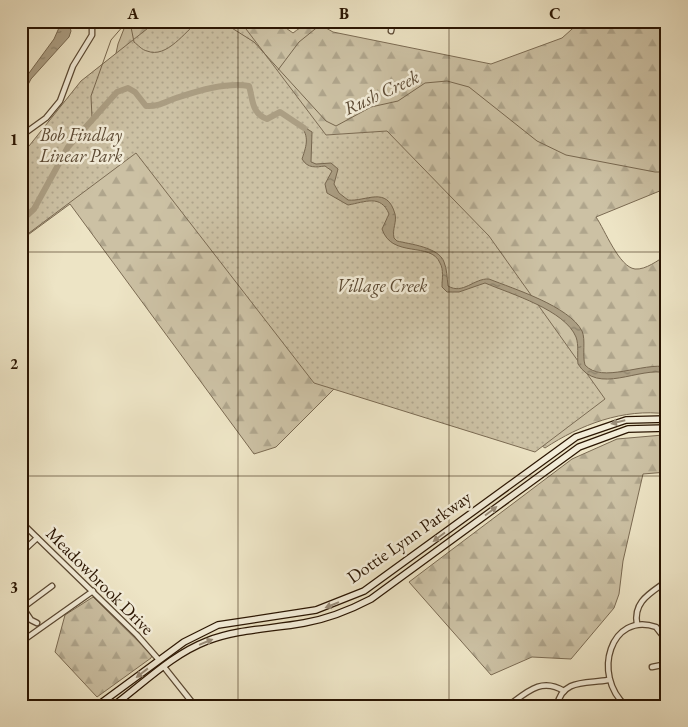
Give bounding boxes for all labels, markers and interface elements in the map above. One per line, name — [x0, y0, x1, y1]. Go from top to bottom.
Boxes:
text: A — [126, 3, 139, 24]
text: B — [339, 3, 349, 24]
text: C — [549, 3, 561, 24]
water label: Rush Creek — [339, 64, 424, 121]
park label: Bob Findlay Linear Park — [39, 123, 123, 167]
text: 1 — [10, 129, 18, 150]
park label: Village Creek — [337, 274, 427, 298]
text: 2 — [10, 353, 19, 374]
one-way arrow — [611, 418, 626, 426]
street label: Dottie Lynn Parkway — [342, 485, 475, 588]
one-way arrow — [484, 505, 497, 516]
street label: Meadowbrook Drive — [41, 522, 159, 640]
one-way arrow — [432, 532, 446, 542]
text: 3 — [10, 577, 18, 598]
one-way arrow — [324, 601, 339, 609]
one-way arrow — [199, 638, 213, 646]
one-way arrow — [135, 668, 149, 678]

